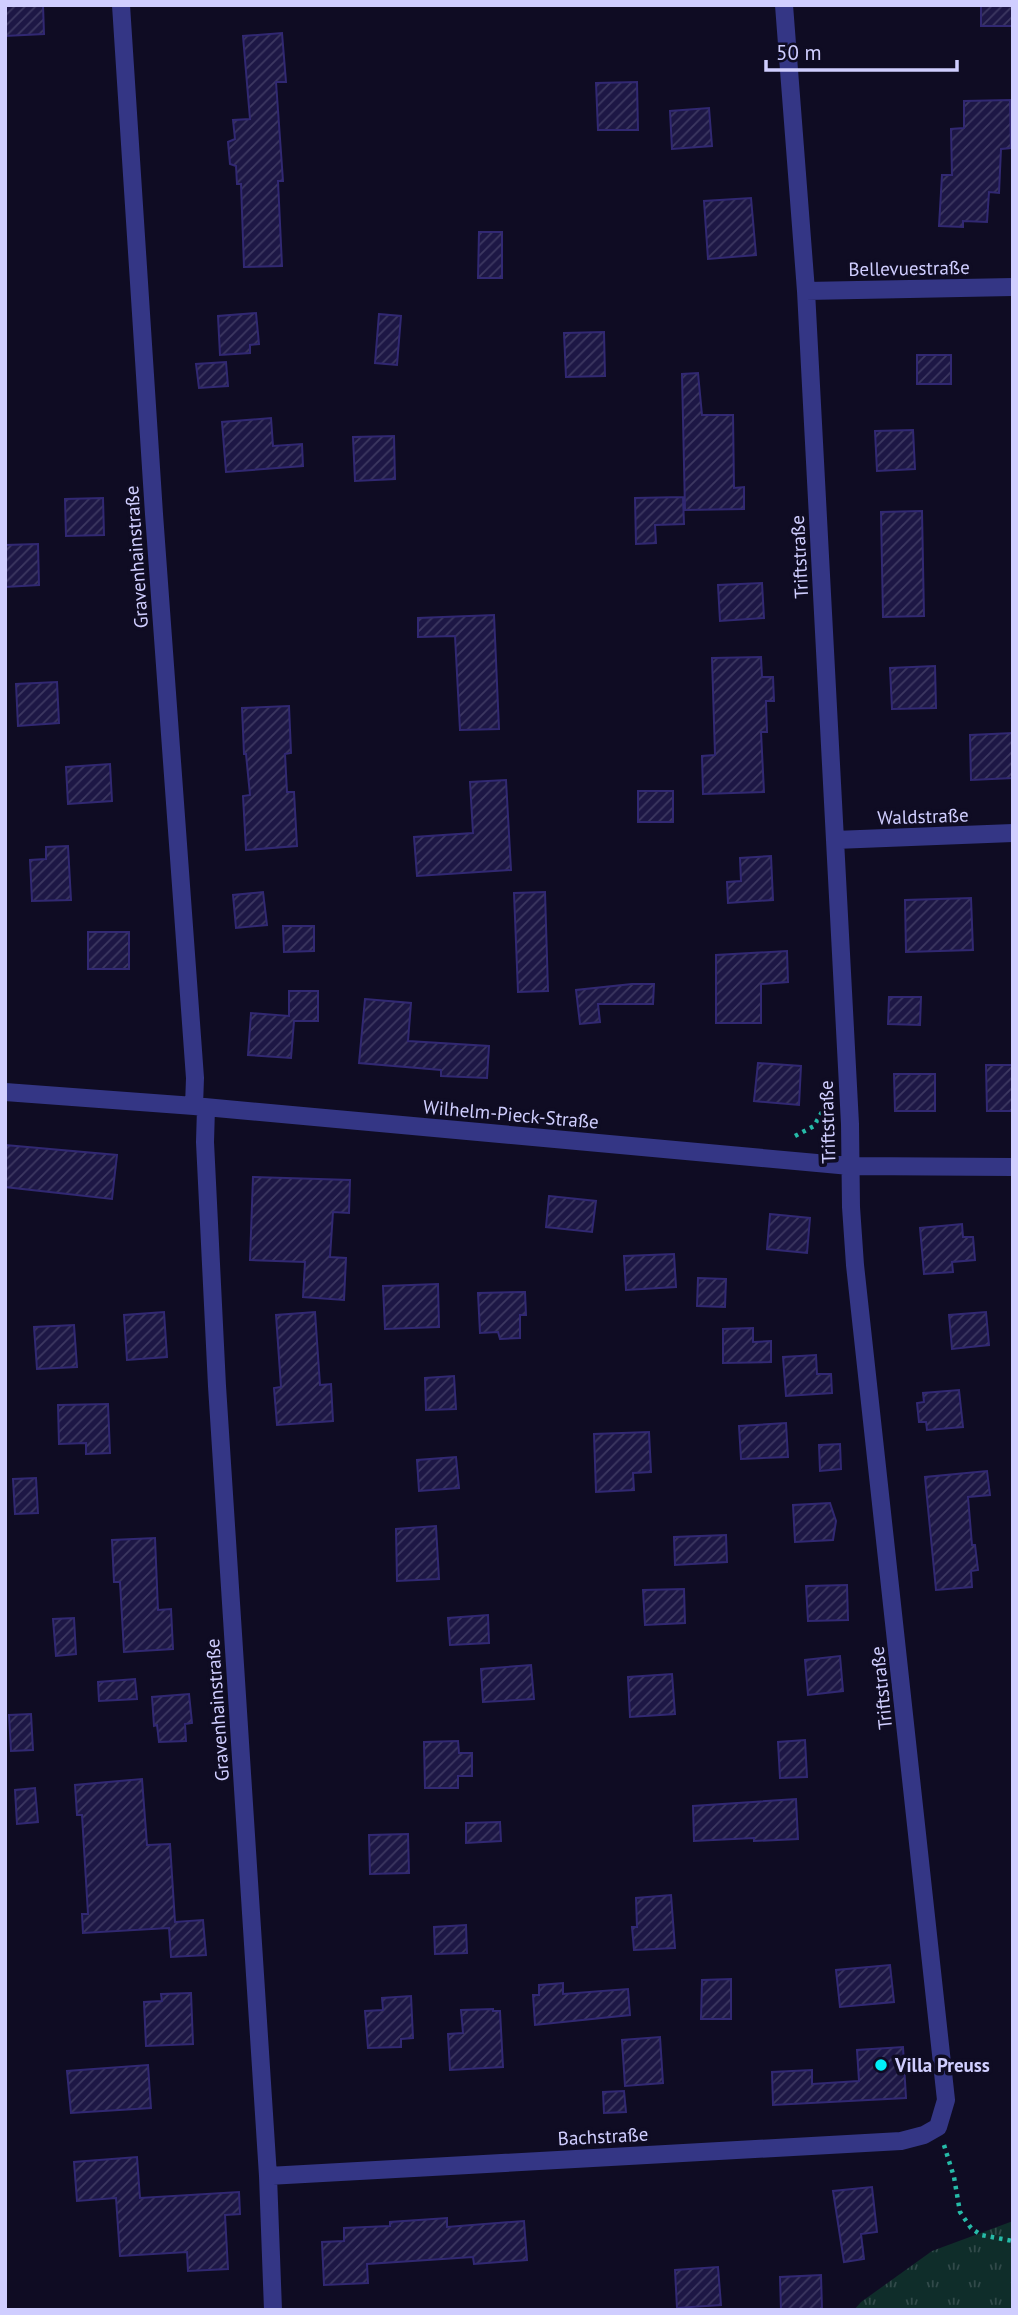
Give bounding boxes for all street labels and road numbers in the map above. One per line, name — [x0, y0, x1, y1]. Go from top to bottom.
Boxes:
street label: Bellevuestraße — [848, 255, 970, 281]
street label: Gravenhainstraße — [119, 485, 153, 629]
street label: Triftstraße — [785, 515, 813, 599]
street label: Waldstraße — [877, 802, 969, 830]
street label: Triftstraße — [814, 1080, 840, 1164]
street label: Wilhelm-Pieck-Straße — [422, 1094, 600, 1134]
street label: Gravenhainstraße — [200, 1638, 234, 1782]
street label: Triftstraße — [865, 1645, 897, 1731]
street label: Bachstraße — [557, 2122, 649, 2150]

